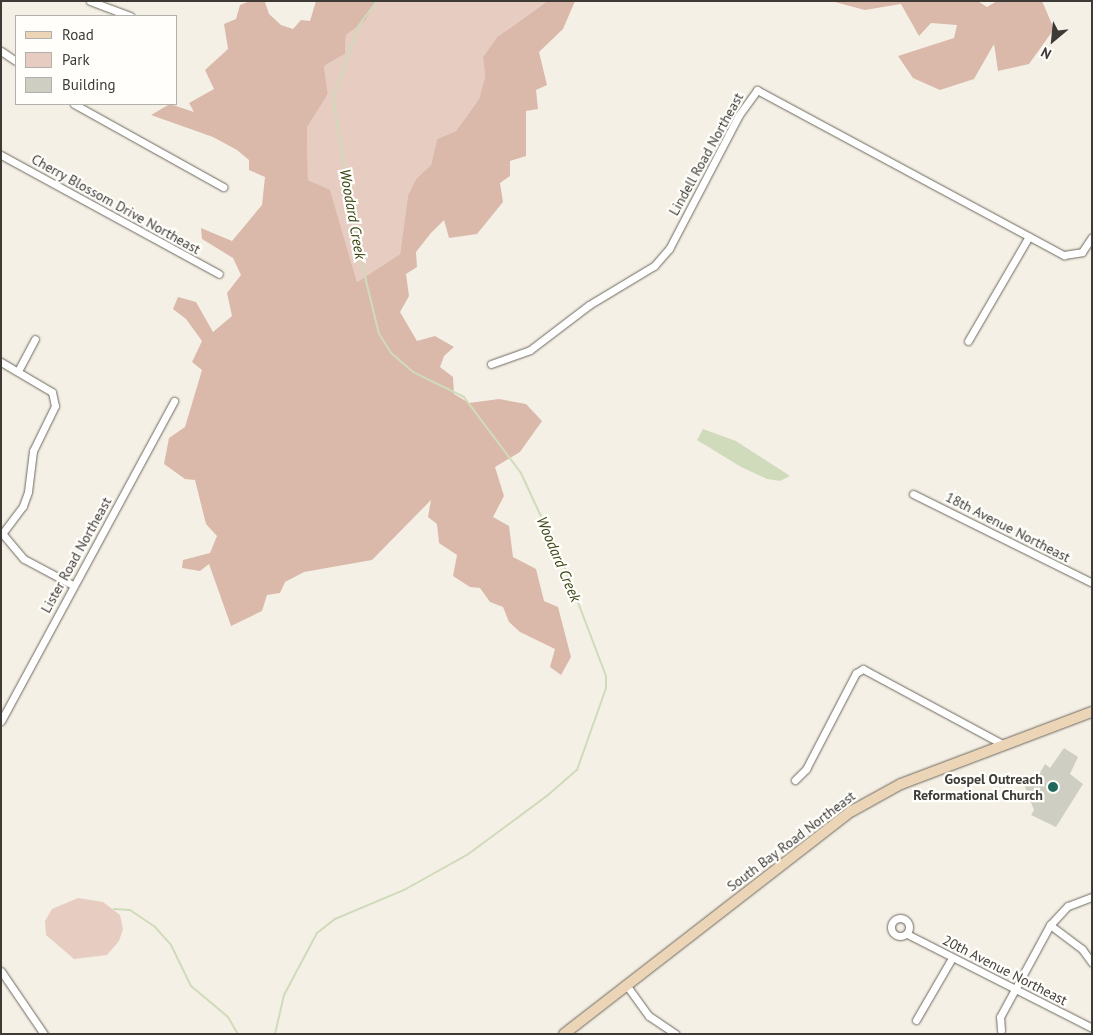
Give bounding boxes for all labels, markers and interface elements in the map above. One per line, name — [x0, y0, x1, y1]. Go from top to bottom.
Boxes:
legend — [15, 15, 178, 105]
north arrow — [1028, 15, 1078, 65]
text: Road — [62, 25, 94, 44]
text: N — [1038, 43, 1054, 63]
text: Park — [62, 50, 90, 69]
text: Building — [62, 75, 116, 94]
street label: Lindell Road Northeast — [665, 90, 747, 218]
street label: Cherry Blossom Drive Northeast — [28, 150, 204, 258]
water label: Woodard Creek — [336, 168, 370, 260]
street label: 18th Avenue Northeast — [943, 488, 1073, 566]
street label: Lister Road Northeast — [37, 494, 115, 616]
water label: Woodard Creek — [533, 514, 585, 604]
place label: Gospel Outreach Reformational Church — [913, 771, 1043, 804]
marker: Gospel Outreach Reformational Church — [1047, 781, 1059, 793]
street label: South Bay Road Northeast — [723, 787, 859, 895]
street label: 20th Avenue Northeast — [940, 931, 1070, 1009]

